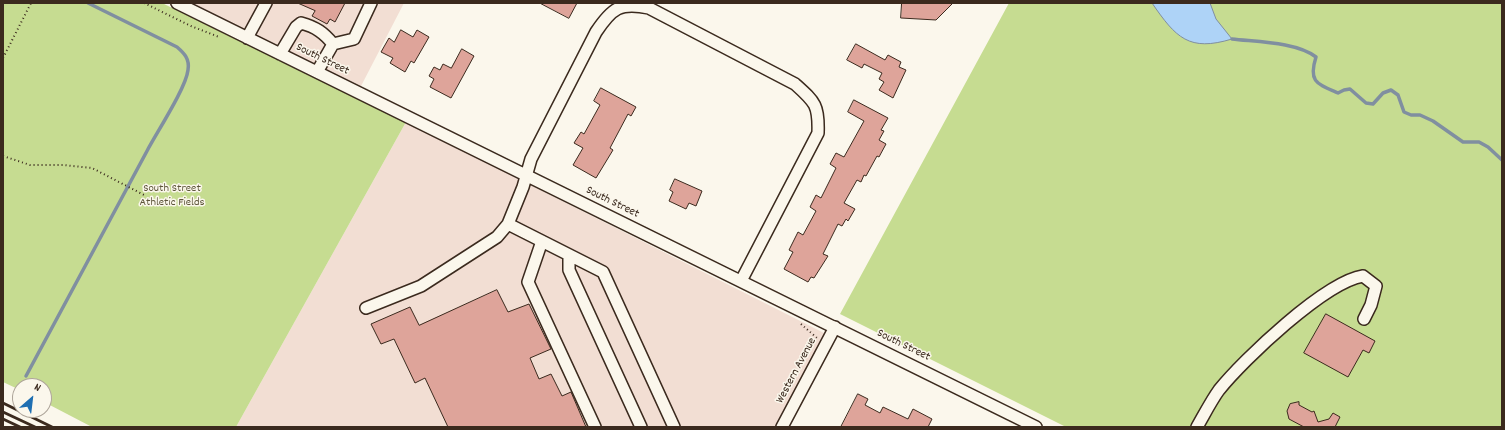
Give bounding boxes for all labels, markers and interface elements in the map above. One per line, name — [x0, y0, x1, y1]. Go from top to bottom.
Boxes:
street label: South Street — [293, 41, 351, 79]
park label: South Street Athletic Fields — [139, 182, 205, 210]
street label: South Street — [583, 184, 641, 222]
street label: South Street — [874, 327, 932, 365]
street label: Western Avenue — [774, 336, 820, 406]
north arrow — [12, 378, 52, 418]
text: N — [31, 380, 43, 397]

